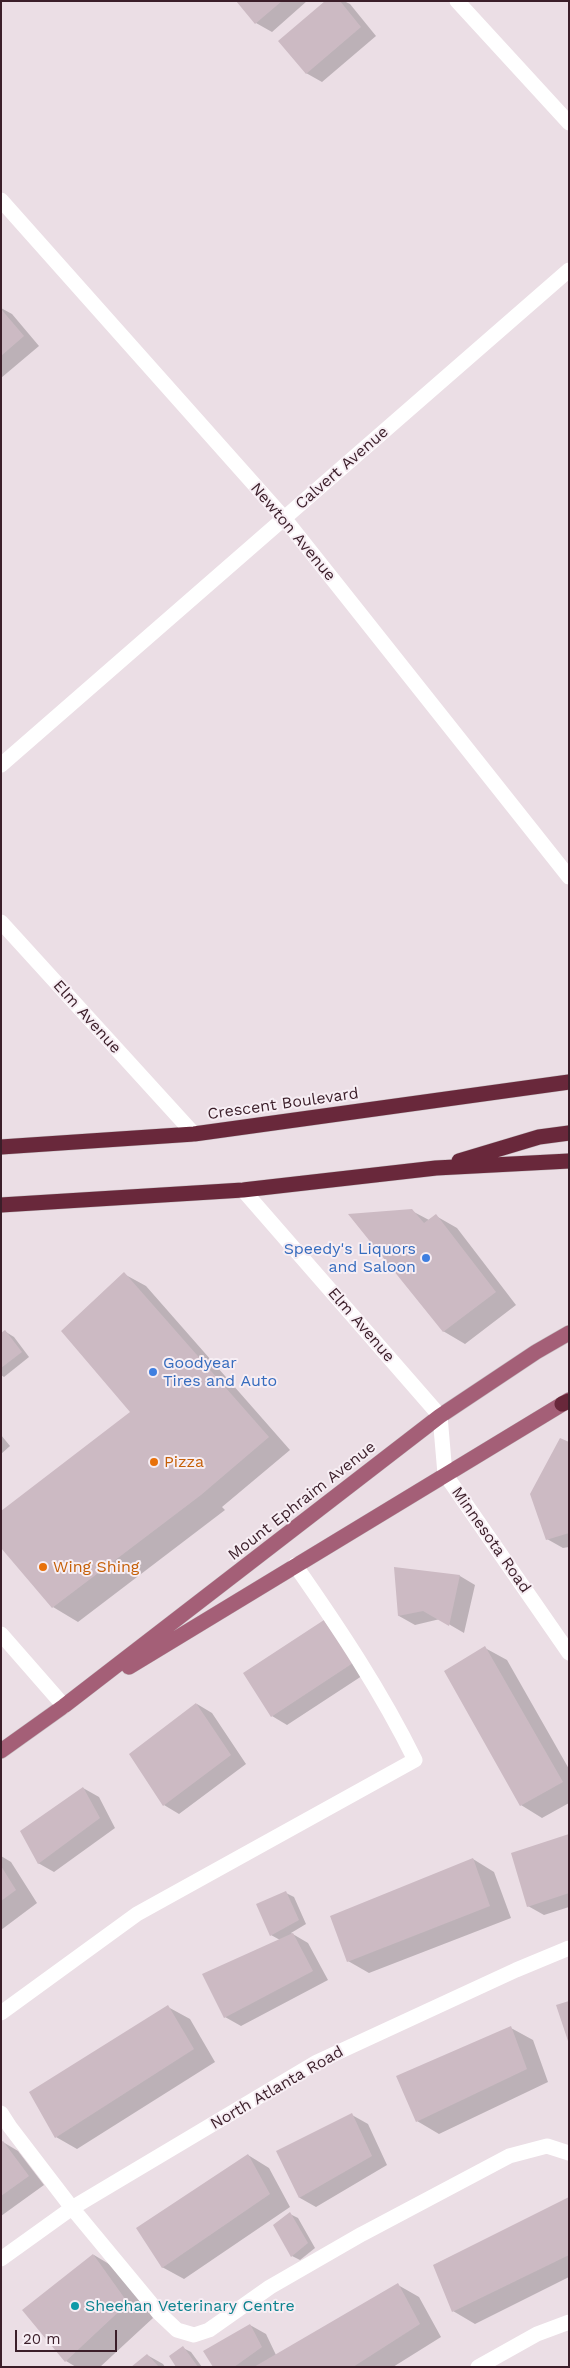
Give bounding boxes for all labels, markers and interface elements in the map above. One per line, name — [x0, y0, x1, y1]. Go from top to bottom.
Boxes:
street label: Calvert Avenue — [292, 422, 392, 514]
street label: Newton Avenue — [246, 479, 340, 585]
street label: Elm Avenue — [49, 976, 125, 1058]
street label: Crescent Boulevard — [206, 1084, 360, 1124]
place label: Speedy's Liquors and Saloon — [284, 1239, 416, 1277]
marker: Speedy's Liquors and Saloon — [420, 1252, 432, 1264]
street label: Elm Avenue — [323, 1284, 399, 1366]
place label: Goodyear Tires and Auto — [163, 1353, 277, 1391]
marker: Goodyear Tires and Auto — [147, 1366, 159, 1378]
street label: Mount Ephraim Avenue — [224, 1437, 380, 1565]
place label: Pizza — [164, 1452, 204, 1472]
marker: Pizza — [148, 1456, 160, 1468]
street label: Minnesota Road — [447, 1483, 535, 1597]
place label: Wing Shing — [53, 1557, 139, 1577]
marker: Wing Shing — [37, 1561, 49, 1573]
street label: North Atlanta Road — [207, 2042, 347, 2134]
place label: Sheehan Veterinary Centre — [85, 2296, 295, 2316]
marker: Sheehan Veterinary Centre — [69, 2300, 81, 2312]
scale bar — [18, 2320, 120, 2352]
text: 20 m — [23, 2330, 61, 2348]

